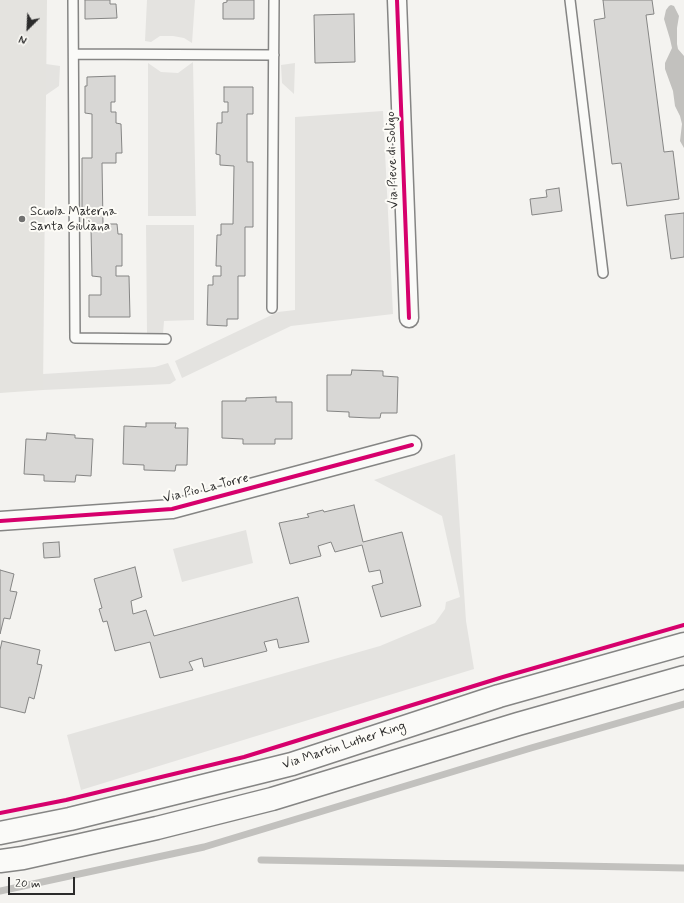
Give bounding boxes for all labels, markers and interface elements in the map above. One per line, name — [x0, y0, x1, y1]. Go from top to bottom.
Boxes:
north arrow — [8, 8, 48, 48]
text: N — [17, 31, 29, 47]
street label: Via Pieve di Soligo — [384, 111, 402, 209]
place label: Scuola Materna Santa Giuliana — [30, 204, 117, 235]
marker: Scuola Materna Santa Giuliana — [17, 214, 27, 224]
street label: Via Pio La Torre — [162, 471, 250, 507]
street label: Via Martin Luther King — [280, 719, 408, 773]
scale bar — [10, 869, 77, 895]
text: 20 m — [15, 876, 41, 892]

